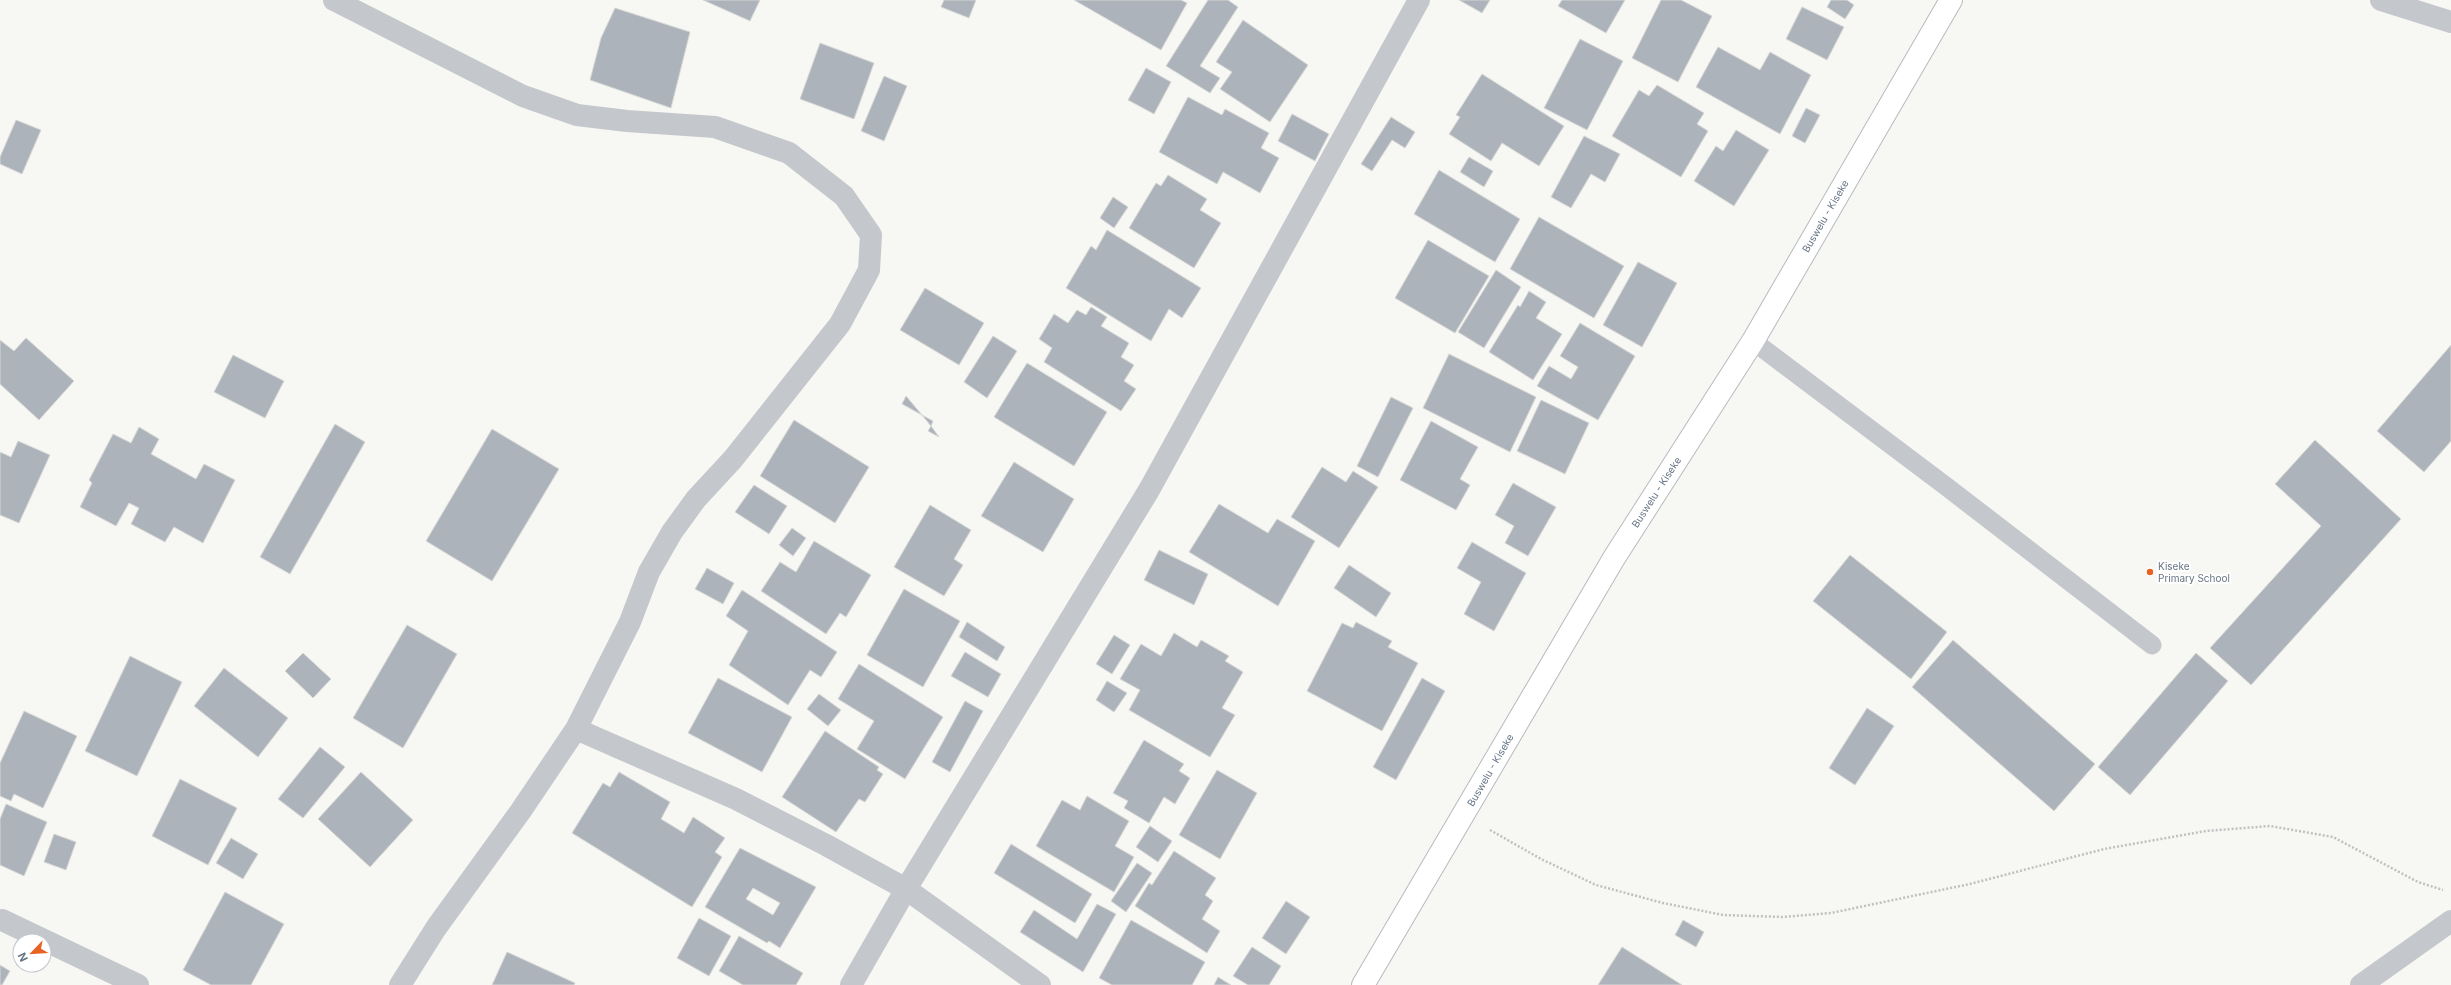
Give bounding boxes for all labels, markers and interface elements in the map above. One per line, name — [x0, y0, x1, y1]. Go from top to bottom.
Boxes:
street label: Buswelu - Kiseke — [1799, 178, 1851, 254]
street label: Buswelu - Kiseke — [1629, 454, 1683, 530]
place label: Kiseke Primary School — [2158, 560, 2230, 584]
marker: Kiseke Primary School — [2145, 567, 2155, 577]
street label: Buswelu - Kiseke — [1464, 732, 1516, 808]
north arrow — [12, 933, 52, 973]
text: N — [15, 950, 31, 964]

